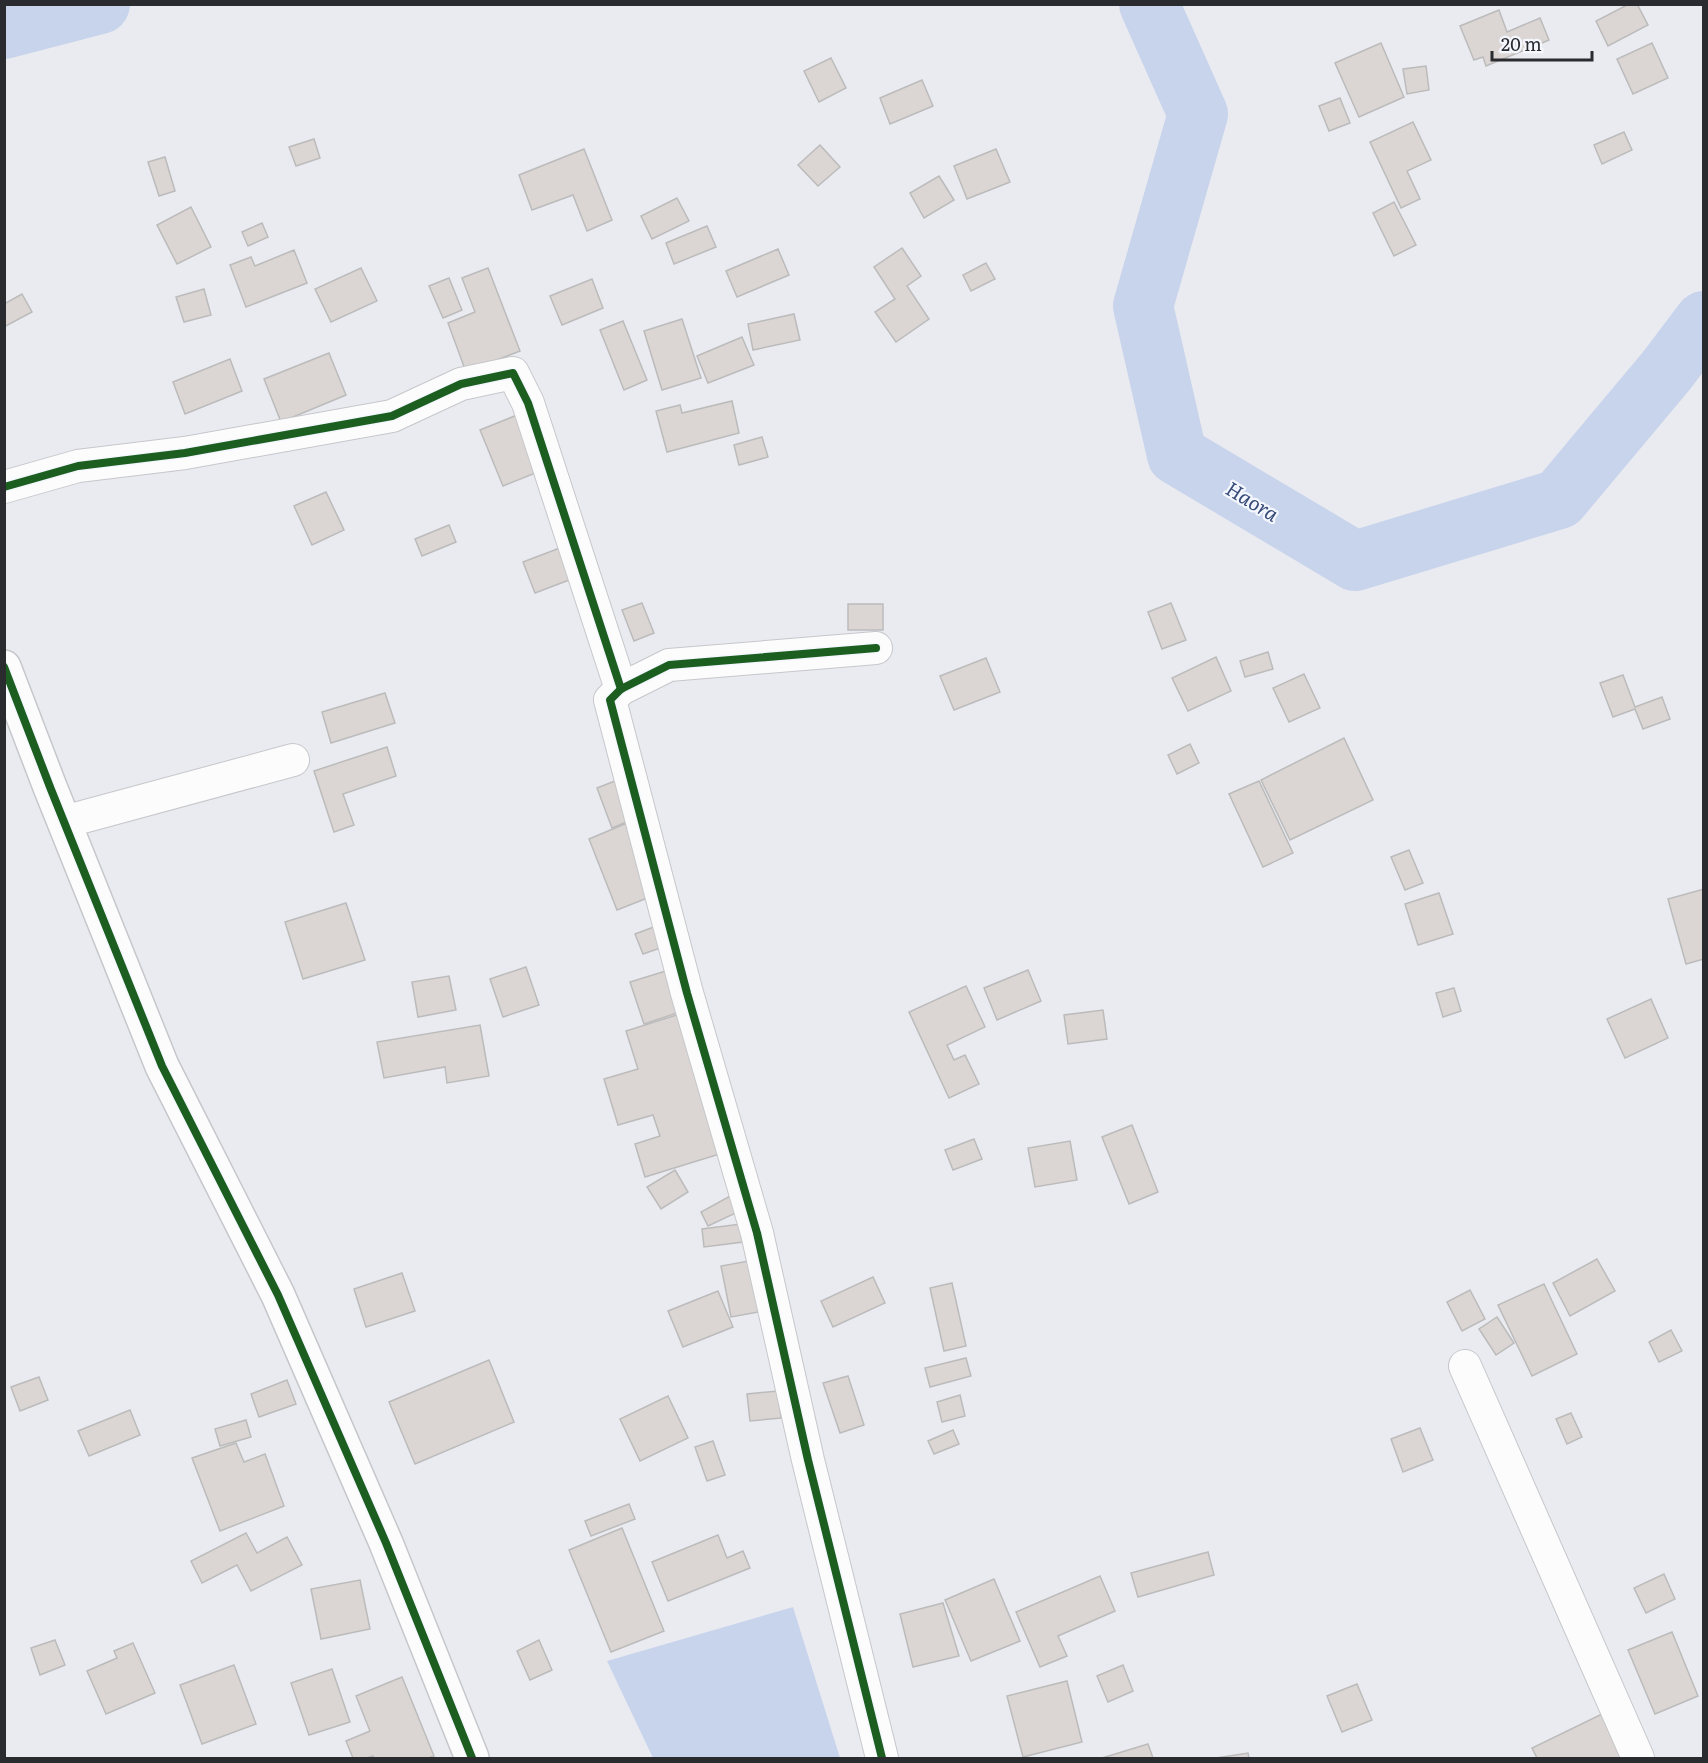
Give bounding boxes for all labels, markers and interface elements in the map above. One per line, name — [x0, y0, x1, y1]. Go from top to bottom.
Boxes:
scale bar — [1492, 24, 1592, 62]
text: 20 m — [1501, 30, 1542, 57]
water label: Haora — [1221, 472, 1286, 528]

